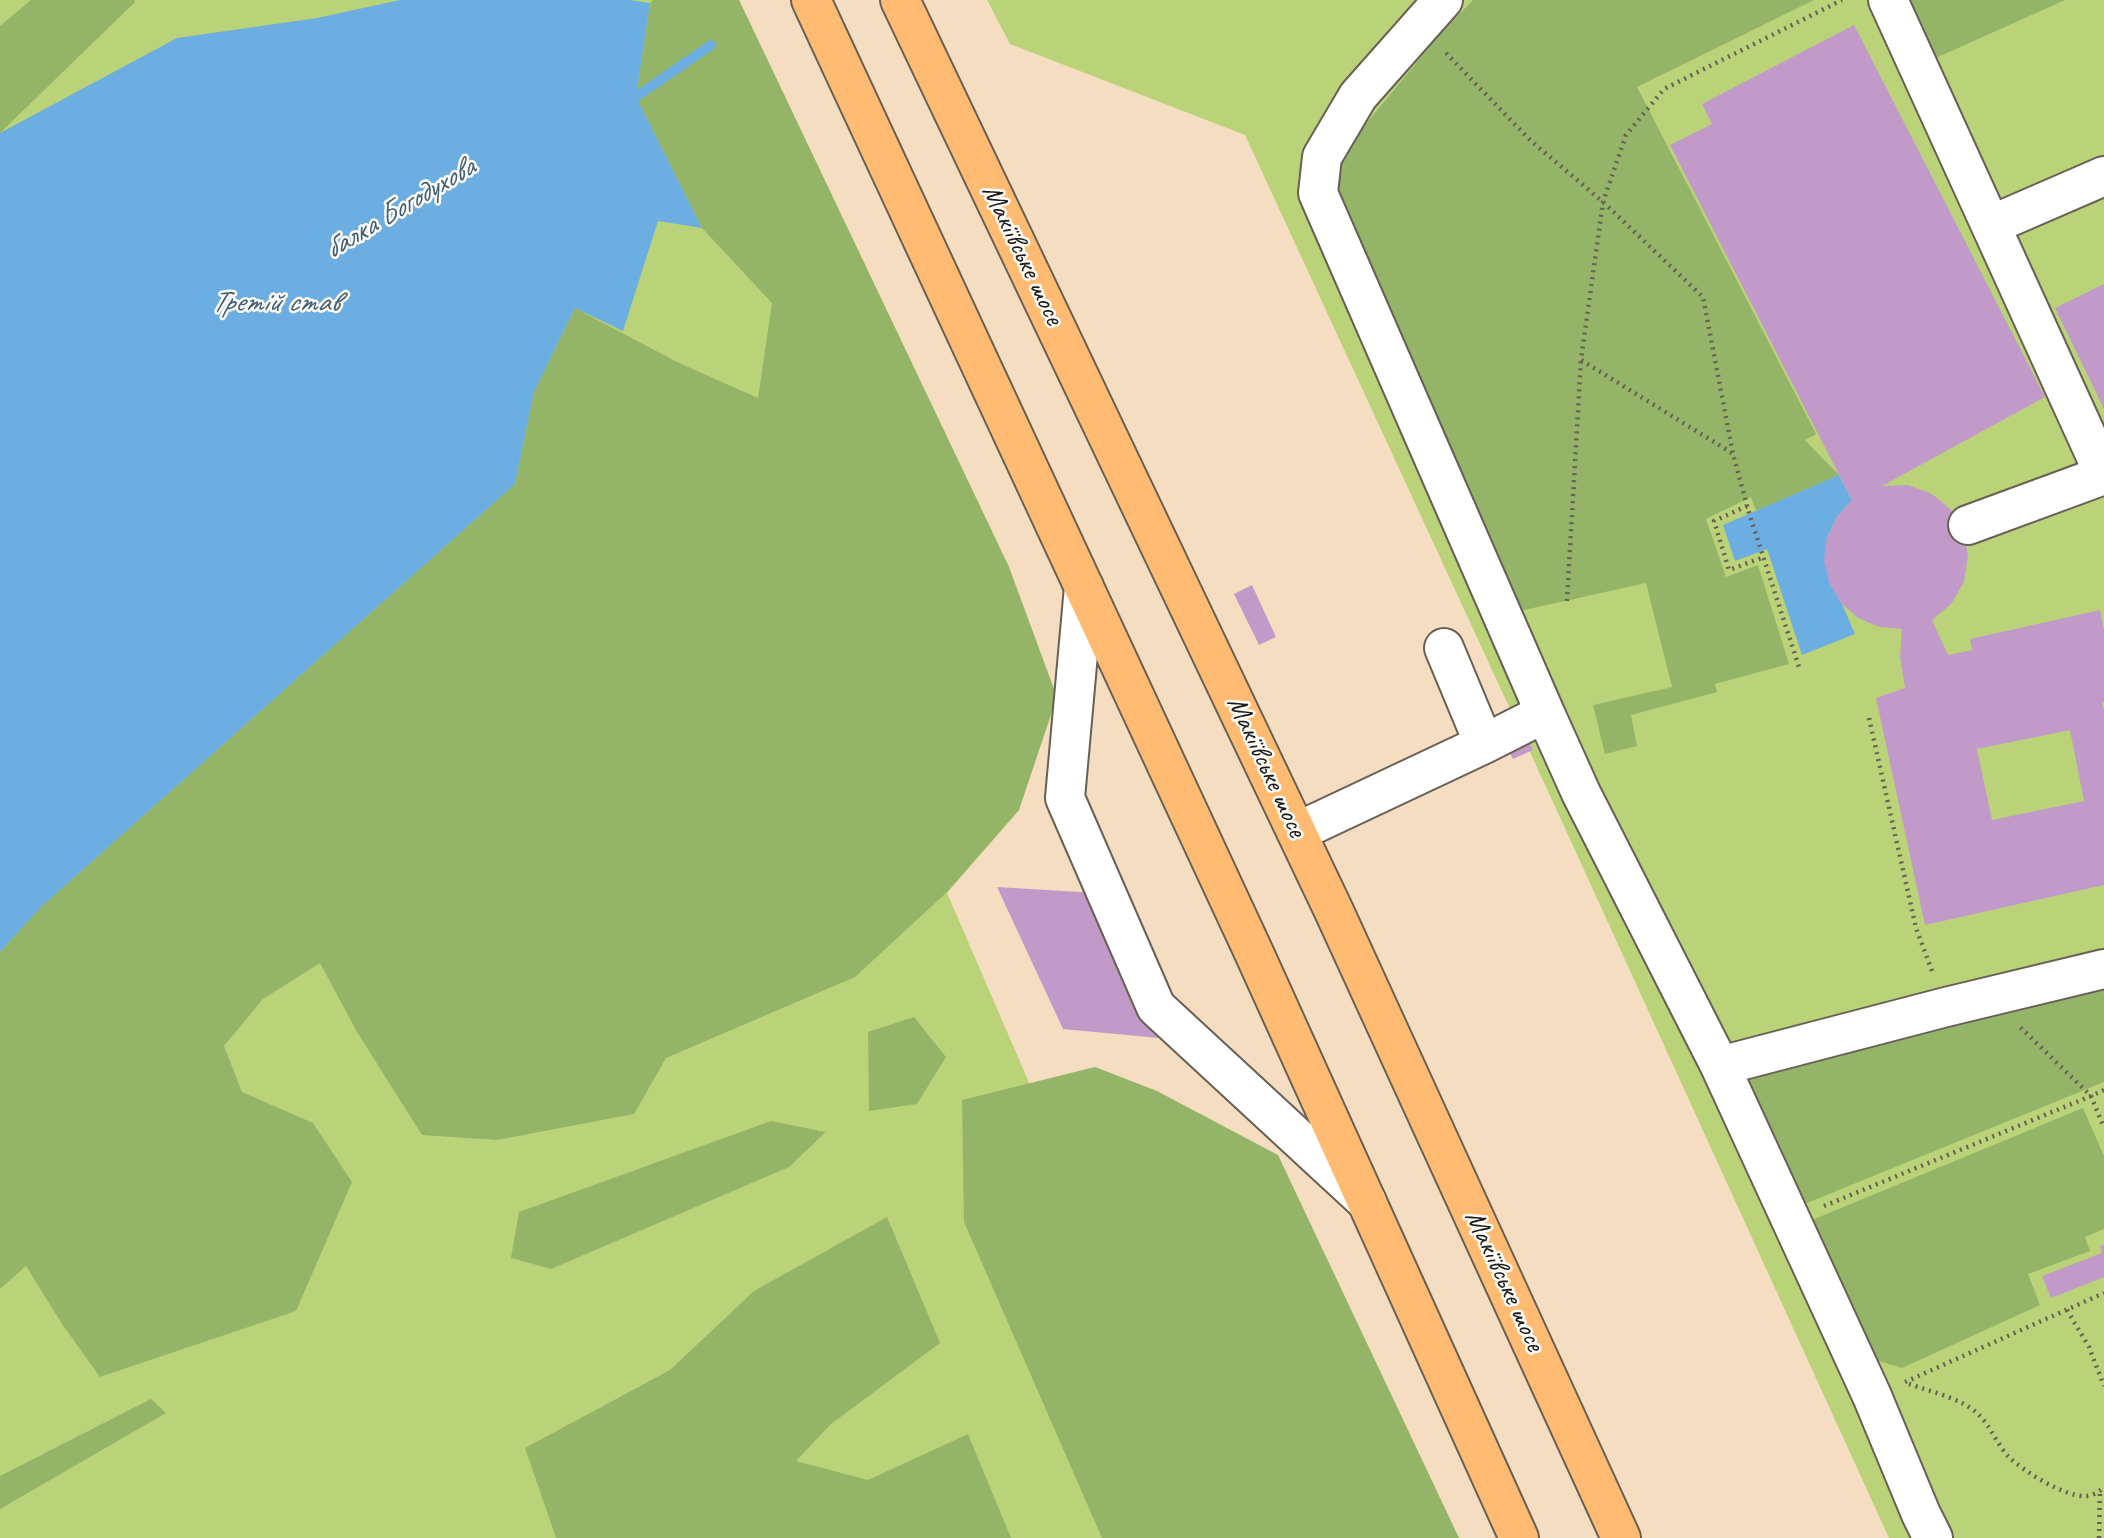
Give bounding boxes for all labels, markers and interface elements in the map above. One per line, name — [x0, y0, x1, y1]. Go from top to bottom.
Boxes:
water label: балка Богодухова — [318, 150, 482, 268]
street label: Макіївське шосе — [974, 179, 1070, 331]
water label: Третій став — [211, 285, 339, 321]
street label: Макіївське шосе — [1219, 691, 1313, 843]
street label: Макіївське шосе — [1457, 1205, 1551, 1357]

